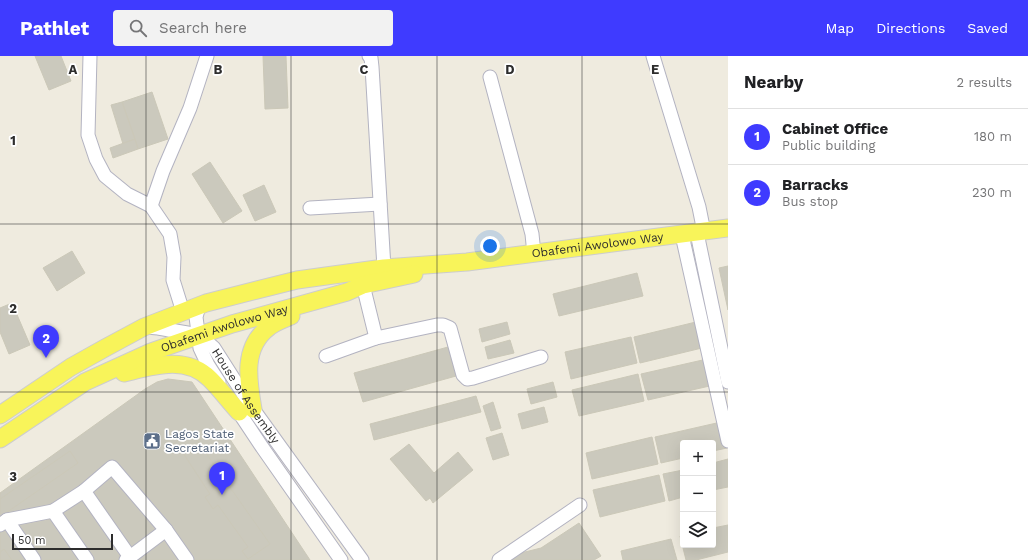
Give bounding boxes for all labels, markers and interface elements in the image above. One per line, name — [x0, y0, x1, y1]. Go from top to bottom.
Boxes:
search box — [113, 10, 393, 46]
text: Pathlet — [20, 17, 89, 40]
icon: search — [127, 17, 149, 39]
text: Search here — [159, 19, 247, 37]
text: Map — [826, 20, 854, 36]
text: Directions — [876, 20, 945, 36]
text: Saved — [967, 20, 1008, 36]
text: A — [69, 62, 78, 77]
text: B — [214, 62, 223, 77]
text: C — [360, 62, 369, 77]
text: D — [505, 62, 515, 77]
text: E — [651, 62, 659, 77]
text: Nearby — [744, 72, 803, 92]
text: 2 results — [957, 75, 1012, 90]
text: Cabinet Office — [782, 120, 888, 138]
text: 1 — [754, 129, 760, 144]
text: 180 m — [974, 129, 1012, 144]
text: 1 — [10, 133, 16, 148]
text: Public building — [782, 138, 875, 153]
text: Barracks — [782, 176, 848, 194]
text: 2 — [753, 185, 761, 200]
text: 230 m — [972, 185, 1012, 200]
text: Bus stop — [782, 194, 838, 209]
street label: Obafemi Awolowo Way — [531, 229, 665, 261]
your location — [480, 236, 500, 256]
text: 2 — [9, 301, 17, 316]
street label: Obafemi Awolowo Way — [159, 302, 290, 355]
pin: 2 — [33, 325, 59, 358]
street label: House of Assembly — [209, 346, 283, 447]
place label: Lagos State Secretariat — [165, 427, 234, 455]
public building icon: Lagos State Secretariat — [142, 431, 162, 451]
map controls — [680, 440, 716, 548]
button: + — [680, 440, 716, 476]
pin: 1 — [209, 462, 235, 495]
text: 3 — [9, 469, 17, 484]
button: − — [680, 476, 716, 512]
button: layers — [680, 512, 716, 548]
scale bar — [12, 532, 113, 551]
text: 50 m — [18, 534, 45, 547]

